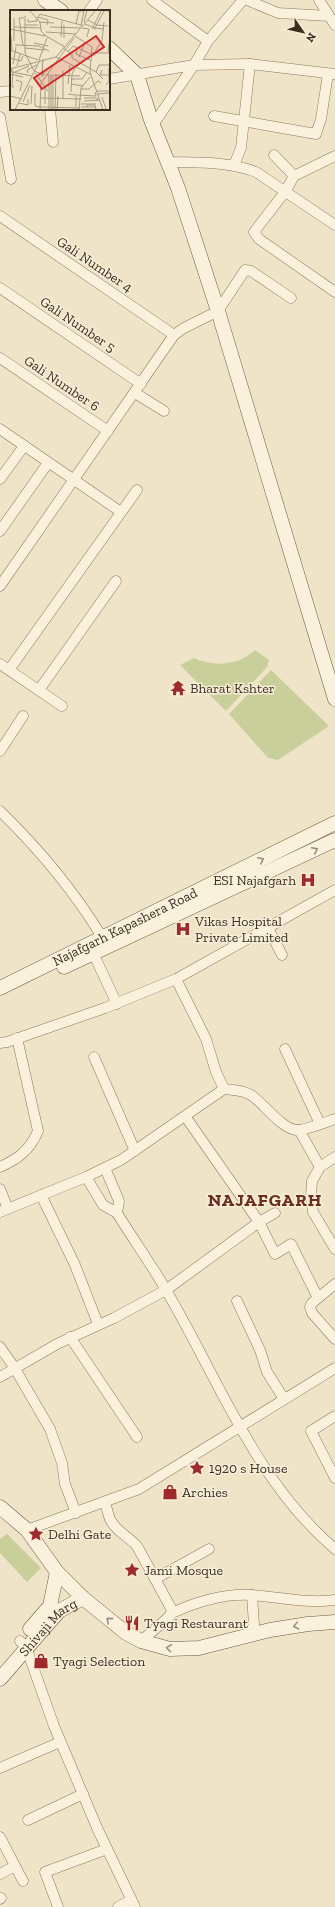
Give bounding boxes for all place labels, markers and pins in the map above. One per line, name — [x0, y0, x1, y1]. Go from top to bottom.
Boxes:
temple icon: Bharat Kshter — [169, 679, 187, 697]
place label: Bharat Kshter — [190, 680, 275, 697]
hospital icon: ESI Najafgarh — [299, 871, 317, 889]
place label: ESI Najafgarh — [213, 872, 296, 889]
place label: Vikas Hospital Private Limited — [194, 913, 289, 946]
hospital icon: Vikas Hospital Private Limited — [174, 920, 192, 938]
place icon: 1920 s House — [188, 1459, 206, 1477]
place label: 1920 s House — [209, 1460, 288, 1477]
shop icon: Archies — [161, 1483, 179, 1501]
place label: Archies — [182, 1484, 228, 1501]
place icon: Delhi Gate — [27, 1525, 45, 1543]
place label: Delhi Gate — [48, 1526, 112, 1543]
place icon: Jami Mosque — [123, 1561, 141, 1579]
place label: Jami Mosque — [144, 1562, 224, 1579]
restaurant icon: Tyagi Restaurant — [123, 1614, 141, 1632]
place label: Tyagi Restaurant — [144, 1615, 249, 1632]
shop icon: Tyagi Selection — [32, 1652, 50, 1670]
place label: Tyagi Selection — [53, 1653, 145, 1670]

